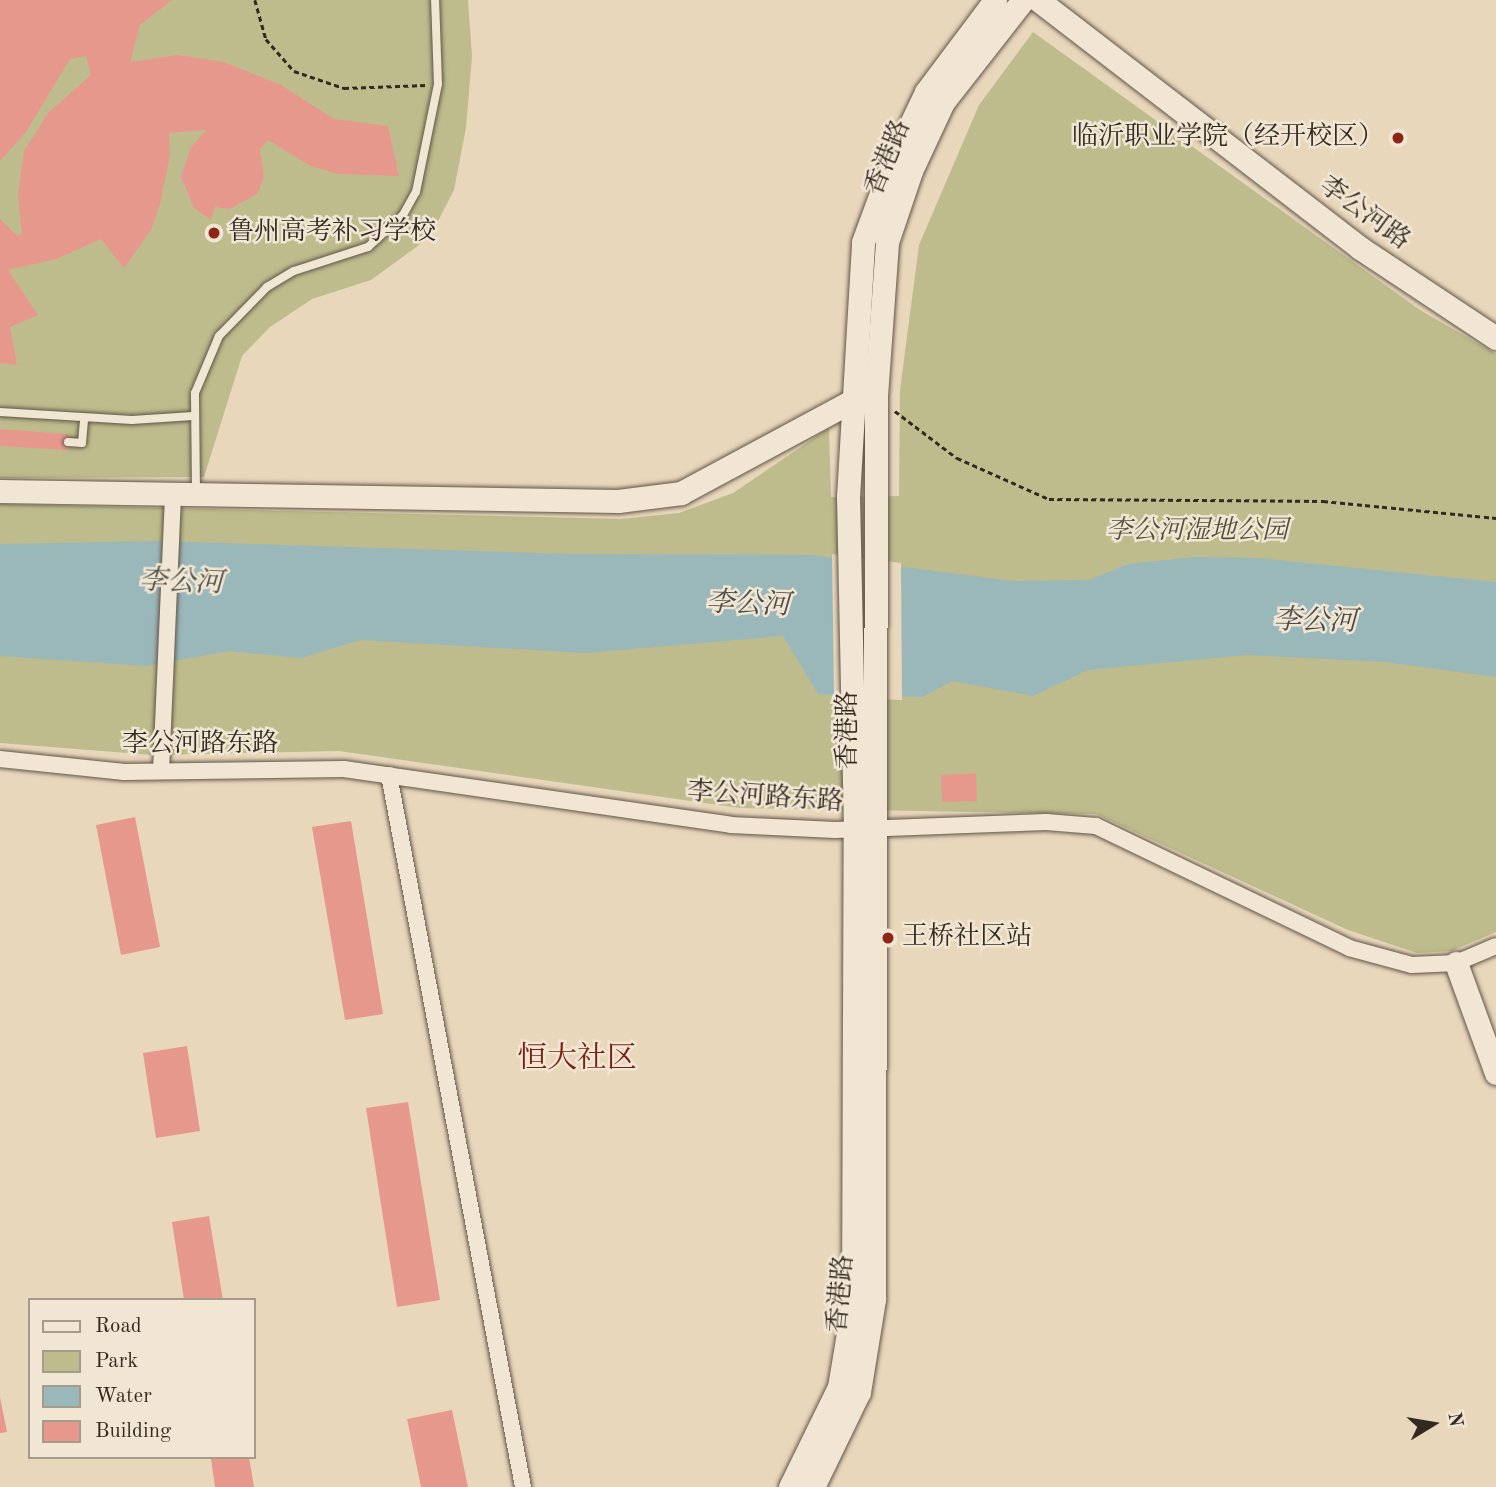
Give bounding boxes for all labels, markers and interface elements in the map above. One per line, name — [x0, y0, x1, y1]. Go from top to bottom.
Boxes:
street label: 香港路 — [860, 116, 918, 200]
place label: 临沂职业学院（经开校区） — [1072, 122, 1384, 154]
marker: 临沂职业学院（经开校区） — [1390, 130, 1406, 146]
street label: 李公河路 — [1313, 171, 1415, 257]
place label: 鲁州高考补习学校 — [228, 217, 436, 249]
marker: 鲁州高考补习学校 — [206, 225, 222, 241]
park label: 李公河湿地公园 — [1106, 516, 1288, 548]
water label: 李公河 — [138, 565, 224, 601]
water label: 李公河 — [705, 587, 791, 623]
water label: 李公河 — [1273, 604, 1357, 640]
street label: 香港路 — [833, 691, 865, 769]
street label: 李公河路东路 — [122, 729, 278, 761]
street label: 李公河路东路 — [686, 777, 844, 819]
place label: 王桥社区站 — [902, 922, 1032, 954]
marker: 王桥社区站 — [880, 930, 896, 946]
district label: 恒大社区 — [517, 1041, 637, 1077]
street label: 香港路 — [823, 1254, 861, 1334]
legend — [28, 1298, 256, 1459]
text: Road — [95, 1316, 142, 1337]
text: Park — [95, 1351, 138, 1372]
text: Water — [95, 1386, 152, 1407]
north arrow — [1398, 1389, 1468, 1459]
text: N — [1443, 1411, 1465, 1429]
text: Building — [95, 1421, 171, 1442]

